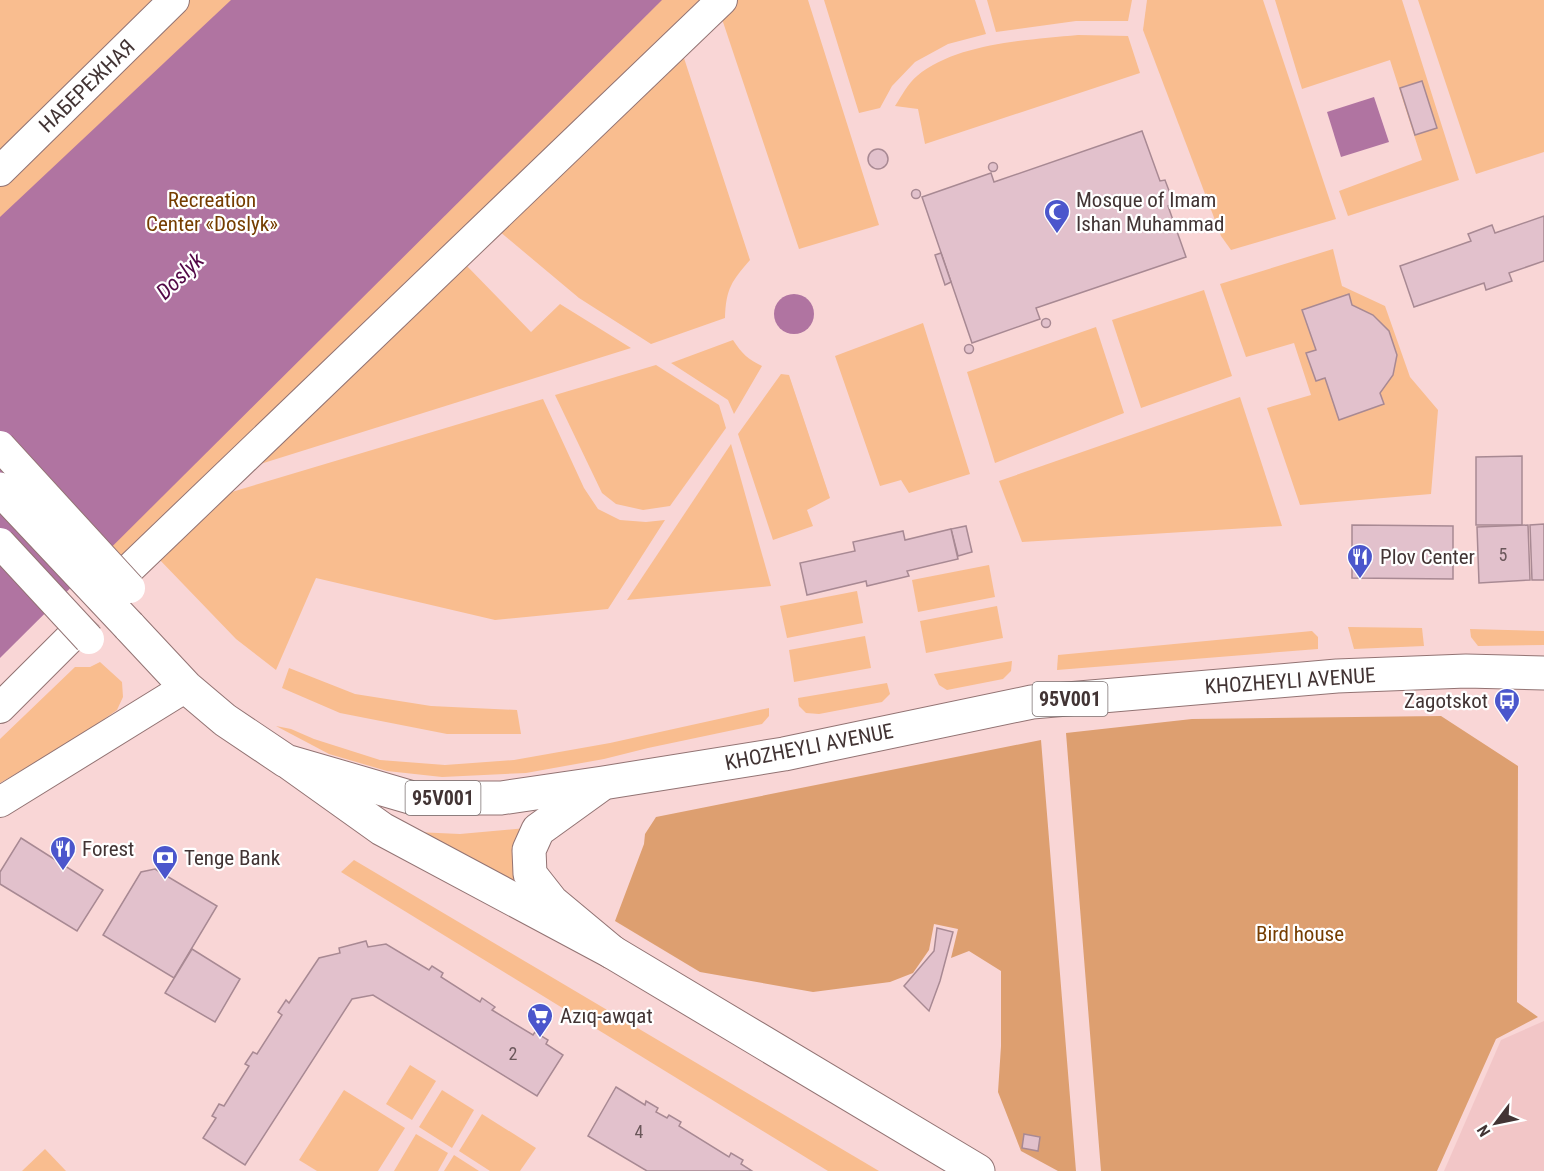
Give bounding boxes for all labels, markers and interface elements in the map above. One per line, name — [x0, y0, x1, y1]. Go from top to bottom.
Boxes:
street label: НАБЕРЕЖНАЯ — [34, 35, 140, 137]
park label: Recreation Center «Doslyk» — [146, 188, 278, 236]
place label: Mosque of Imam Ishan Muhammad — [1076, 188, 1224, 236]
mosque icon: Mosque of Imam Ishan Muhammad — [1042, 197, 1072, 235]
water label: Doslyk — [151, 247, 209, 304]
restaurant icon: Plov Center — [1345, 542, 1375, 580]
house number: 5 — [1499, 544, 1508, 565]
place label: Plov Center — [1380, 545, 1475, 569]
street label: KHOZHEYLI AVENUE — [1204, 663, 1376, 699]
road number: 95V001 — [1032, 682, 1108, 716]
bus stop icon: Zagotskot — [1492, 686, 1522, 724]
place label: Zagotskot — [1404, 689, 1488, 713]
street label: KHOZHEYLI AVENUE — [723, 719, 895, 775]
road number: 95V001 — [406, 781, 480, 815]
restaurant icon: Forest — [48, 834, 78, 872]
place label: Forest — [82, 837, 134, 861]
bank icon: Tenge Bank — [150, 843, 180, 881]
place label: Tenge Bank — [184, 846, 281, 870]
park label: Bird house — [1256, 922, 1344, 946]
supermarket icon: Azıq-awqat — [525, 1001, 555, 1039]
place label: Azıq-awqat — [560, 1004, 653, 1028]
house number: 2 — [509, 1043, 518, 1064]
north arrow — [1466, 1093, 1526, 1153]
house number: 4 — [635, 1121, 644, 1142]
text: N — [1473, 1121, 1494, 1140]

